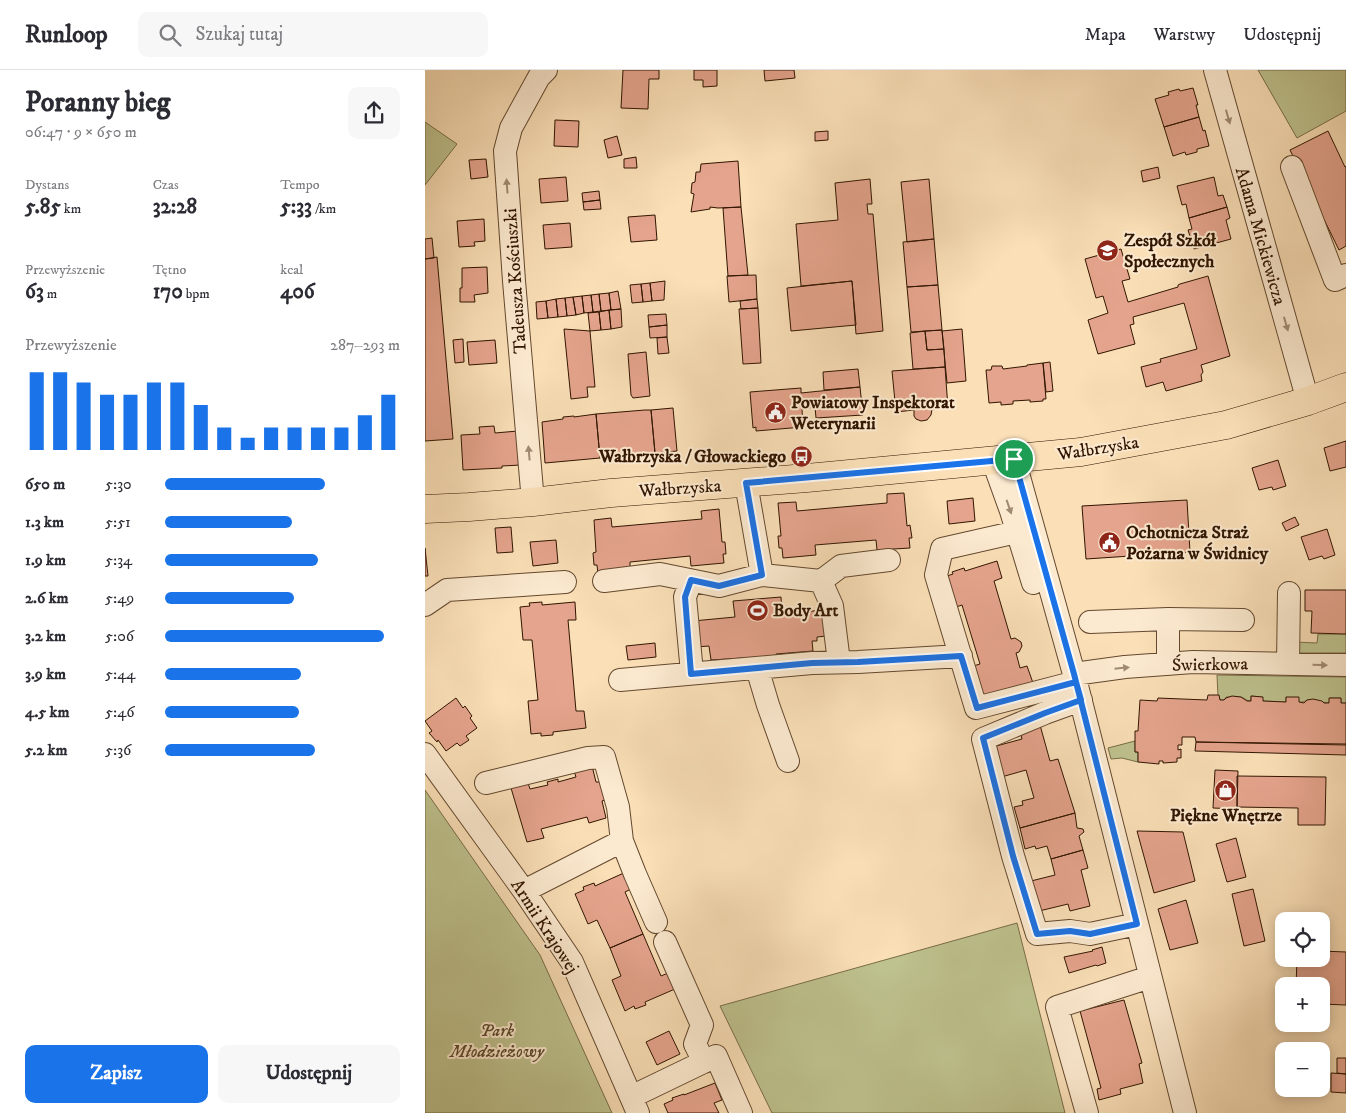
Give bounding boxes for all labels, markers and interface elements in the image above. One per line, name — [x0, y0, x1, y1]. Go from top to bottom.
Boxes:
search box — [138, 12, 488, 57]
text: Runloop — [25, 20, 108, 50]
icon: search — [156, 21, 184, 49]
text: Szukaj tutaj — [196, 23, 283, 46]
text: Mapa — [1085, 24, 1126, 46]
text: Warstwy — [1154, 24, 1215, 46]
text: Udostępnij — [1243, 24, 1321, 46]
text: Poranny bieg — [25, 85, 170, 120]
button: share — [348, 87, 400, 139]
one-way arrow — [1224, 109, 1232, 125]
text: 06:47 · 9 × 650 m — [25, 122, 137, 142]
street label: Adama Mickiewicza — [1230, 165, 1290, 308]
text: Dystans — [25, 176, 69, 194]
text: Czas — [153, 176, 179, 194]
text: Tempo — [280, 176, 320, 194]
one-way arrow — [503, 178, 511, 194]
text: 5.85 — [25, 194, 61, 220]
text: 32:28 — [153, 194, 197, 220]
text: 5:33 — [280, 194, 312, 220]
text: km — [61, 200, 81, 218]
text: /km — [312, 200, 336, 218]
street label: Tadeusza Kościuszki — [500, 207, 532, 354]
place label: Zespół Szkół Społecznych — [1124, 230, 1217, 273]
school or university icon: Zespół Szkół Społecznych — [1096, 238, 1120, 262]
text: Przewyższenie — [25, 261, 105, 279]
text: Tętno — [153, 261, 186, 279]
text: kcal — [280, 261, 303, 279]
text: 63 — [25, 279, 44, 305]
text: 170 — [153, 279, 183, 305]
text: 406 — [280, 279, 315, 305]
text: m — [44, 285, 57, 303]
text: bpm — [183, 285, 210, 303]
one-way arrow — [1283, 316, 1291, 331]
text: Przewyższenie — [25, 335, 117, 355]
text: 287–293 m — [330, 335, 400, 355]
place label: Powiatowy Inspektorat Weterynarii — [790, 392, 955, 435]
public building icon: Powiatowy Inspektorat Weterynarii — [763, 400, 787, 424]
street label: Wałbrzyska — [1055, 432, 1141, 466]
pin — [993, 438, 1035, 480]
bus stop icon: Wałbrzyska / Głowackiego — [790, 444, 814, 468]
one-way arrow — [524, 445, 532, 461]
icon: arrive — [1000, 445, 1028, 473]
place label: Wałbrzyska / Głowackiego — [598, 446, 786, 468]
text: 650 m — [25, 474, 65, 494]
text: 5:30 — [105, 474, 132, 494]
street label: Wałbrzyska — [637, 475, 722, 503]
one-way arrow — [1005, 500, 1013, 515]
text: 1.3 km — [25, 512, 64, 532]
text: 5:51 — [105, 512, 131, 532]
place label: Ochotnicza Straż Pożarna w Świdnicy — [1126, 522, 1268, 565]
public building icon: Ochotnicza Straż Pożarna w Świdnicy — [1098, 530, 1122, 554]
text: 1.9 km — [25, 550, 66, 570]
text: 5:34 — [105, 550, 132, 570]
text: 2.6 km — [25, 588, 69, 608]
text: 5:49 — [105, 588, 134, 608]
sports icon: Body Art — [745, 598, 769, 622]
place label: Body Art — [773, 600, 839, 622]
text: 3.2 km — [25, 626, 66, 646]
text: 5:06 — [105, 626, 134, 646]
street label: Świerkowa — [1172, 652, 1249, 677]
one-way arrow — [1312, 661, 1328, 669]
one-way arrow — [1115, 663, 1131, 671]
text: 3.9 km — [25, 664, 66, 684]
text: 5:44 — [105, 664, 136, 684]
text: 4.5 km — [25, 702, 70, 722]
text: 5:46 — [105, 702, 135, 722]
text: 5.2 km — [25, 740, 68, 760]
text: 5:36 — [105, 740, 131, 760]
shop icon: Piękne Wnętrze — [1214, 778, 1238, 802]
place label: Piękne Wnętrze — [1170, 805, 1283, 827]
street label: Armii Krajowej — [505, 875, 583, 978]
map controls — [1275, 912, 1330, 1097]
button: locate — [1275, 912, 1330, 967]
button: + — [1275, 977, 1330, 1032]
park label: Park Młodzieżowy — [448, 1020, 545, 1063]
button: − — [1275, 1042, 1330, 1097]
button: Zapisz — [25, 1045, 208, 1103]
button: Udostępnij — [218, 1045, 400, 1103]

